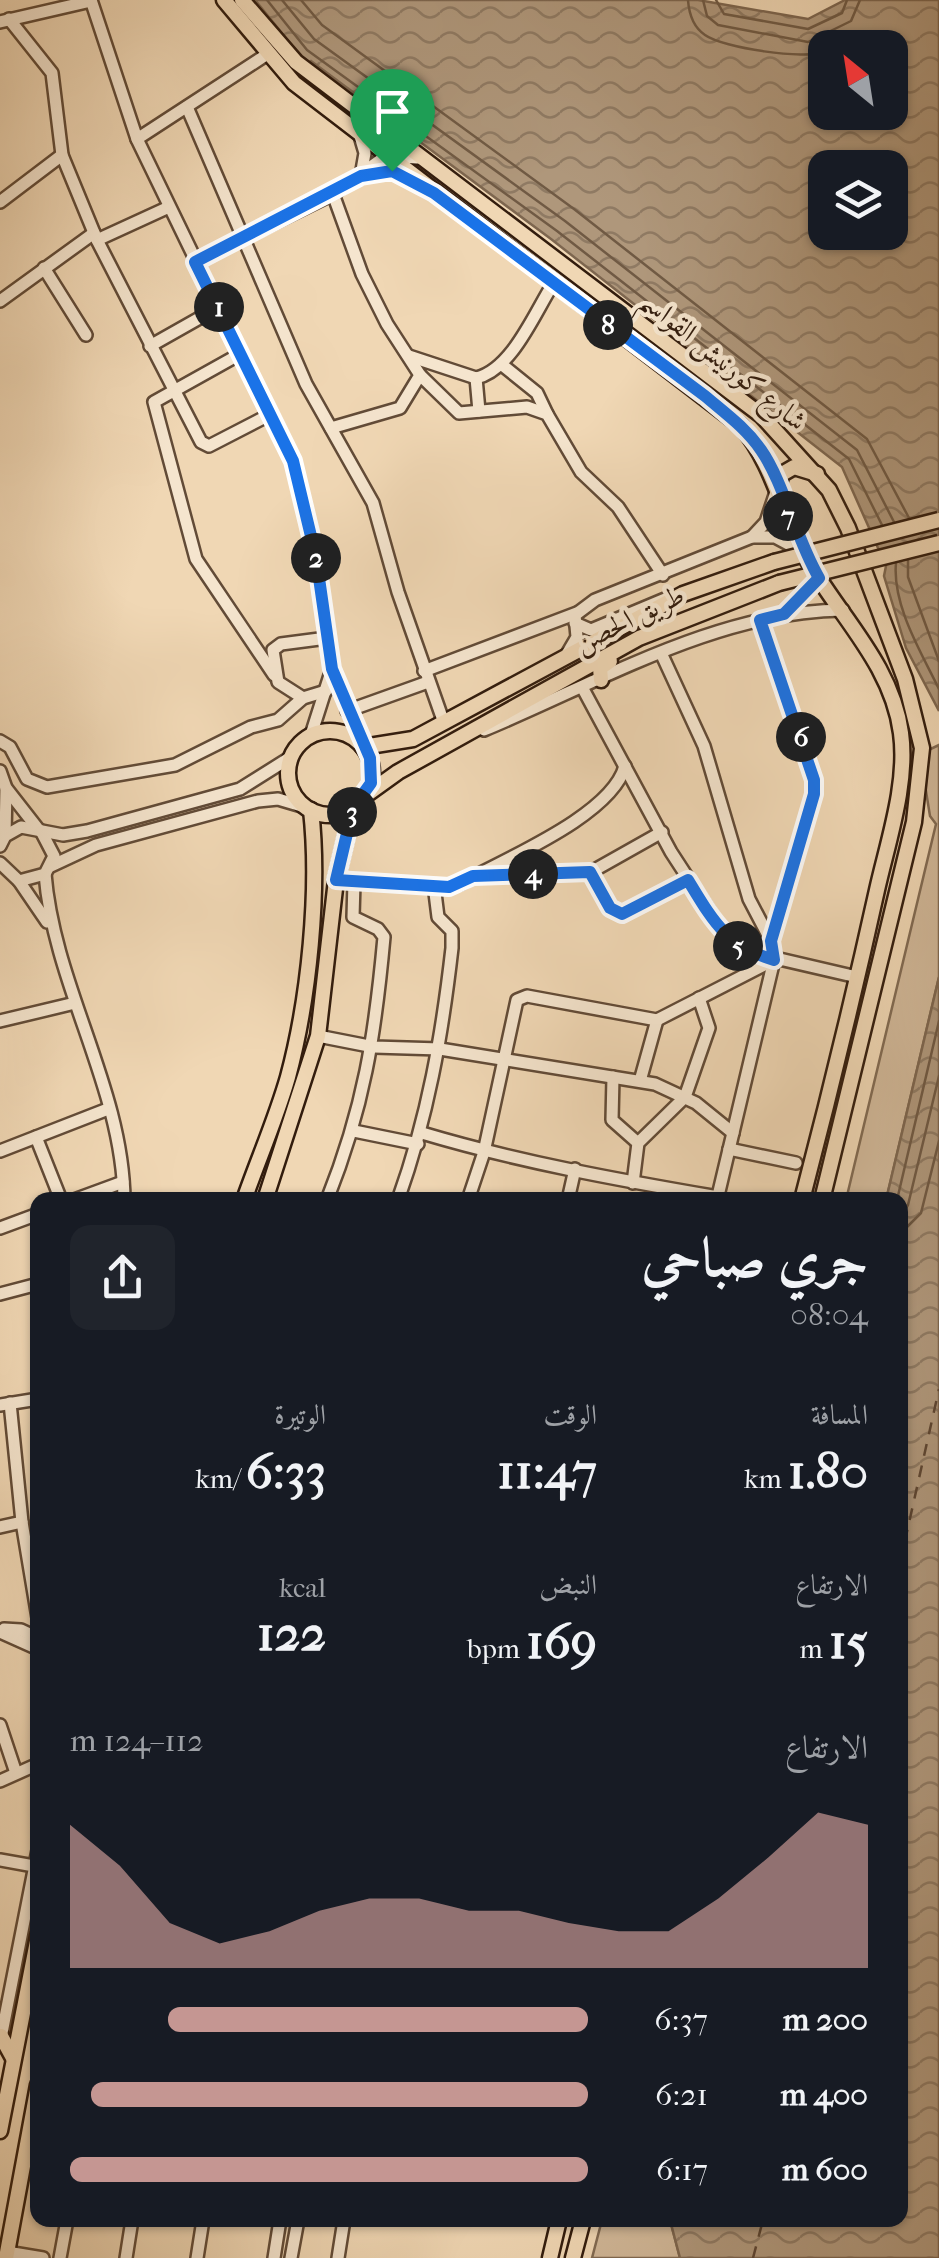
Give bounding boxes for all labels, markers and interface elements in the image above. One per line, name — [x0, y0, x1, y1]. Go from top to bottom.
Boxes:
north arrow — [808, 30, 908, 130]
map controls — [808, 30, 908, 250]
pin — [350, 69, 435, 172]
icon: arrive — [365, 84, 420, 139]
button: layers — [808, 150, 908, 250]
pin: 1 — [194, 282, 244, 332]
street label: شارع كورنيش القواسم — [627, 283, 814, 446]
text: 1 — [214, 290, 224, 323]
pin: 8 — [583, 300, 633, 350]
text: 8 — [601, 308, 615, 341]
pin: 7 — [763, 491, 813, 541]
text: 7 — [781, 499, 795, 532]
pin: 2 — [291, 533, 341, 583]
text: 2 — [309, 541, 323, 574]
street label: طريق الحصن — [569, 578, 691, 661]
pin: 6 — [776, 712, 826, 762]
text: 6 — [793, 720, 809, 753]
pin: 3 — [327, 787, 377, 837]
text: 3 — [346, 795, 358, 828]
pin: 4 — [508, 849, 558, 899]
text: 4 — [525, 857, 541, 890]
pin: 5 — [713, 921, 763, 971]
text: 5 — [732, 929, 744, 962]
button: share — [70, 1225, 175, 1330]
text: جري صباحي — [641, 1226, 868, 1290]
text: 08:04 — [790, 1296, 868, 1333]
text: الوتيرة — [274, 1398, 326, 1431]
text: الوقت — [543, 1398, 597, 1431]
text: المسافة — [811, 1398, 868, 1431]
text: 6:33 — [246, 1442, 326, 1501]
text: 11:47 — [497, 1442, 597, 1501]
text: 1.80 — [788, 1442, 868, 1501]
text: /km — [195, 1462, 246, 1495]
text: km — [744, 1462, 788, 1495]
text: النبض — [539, 1568, 597, 1601]
text: الارتفاع — [795, 1568, 868, 1601]
text: kcal — [279, 1571, 326, 1604]
text: 122 — [257, 1604, 326, 1663]
text: 169 — [526, 1612, 597, 1671]
text: 15 — [829, 1612, 868, 1671]
text: bpm — [467, 1632, 526, 1665]
text: m — [799, 1632, 829, 1665]
text: 112–124 m — [70, 1722, 203, 1759]
text: الارتفاع — [785, 1729, 868, 1766]
text: 6:37 — [654, 2001, 708, 2038]
text: 200 m — [783, 2001, 868, 2038]
text: 6:21 — [655, 2076, 708, 2113]
text: 400 m — [780, 2076, 868, 2113]
text: 6:17 — [656, 2151, 708, 2188]
text: 600 m — [782, 2151, 868, 2188]

